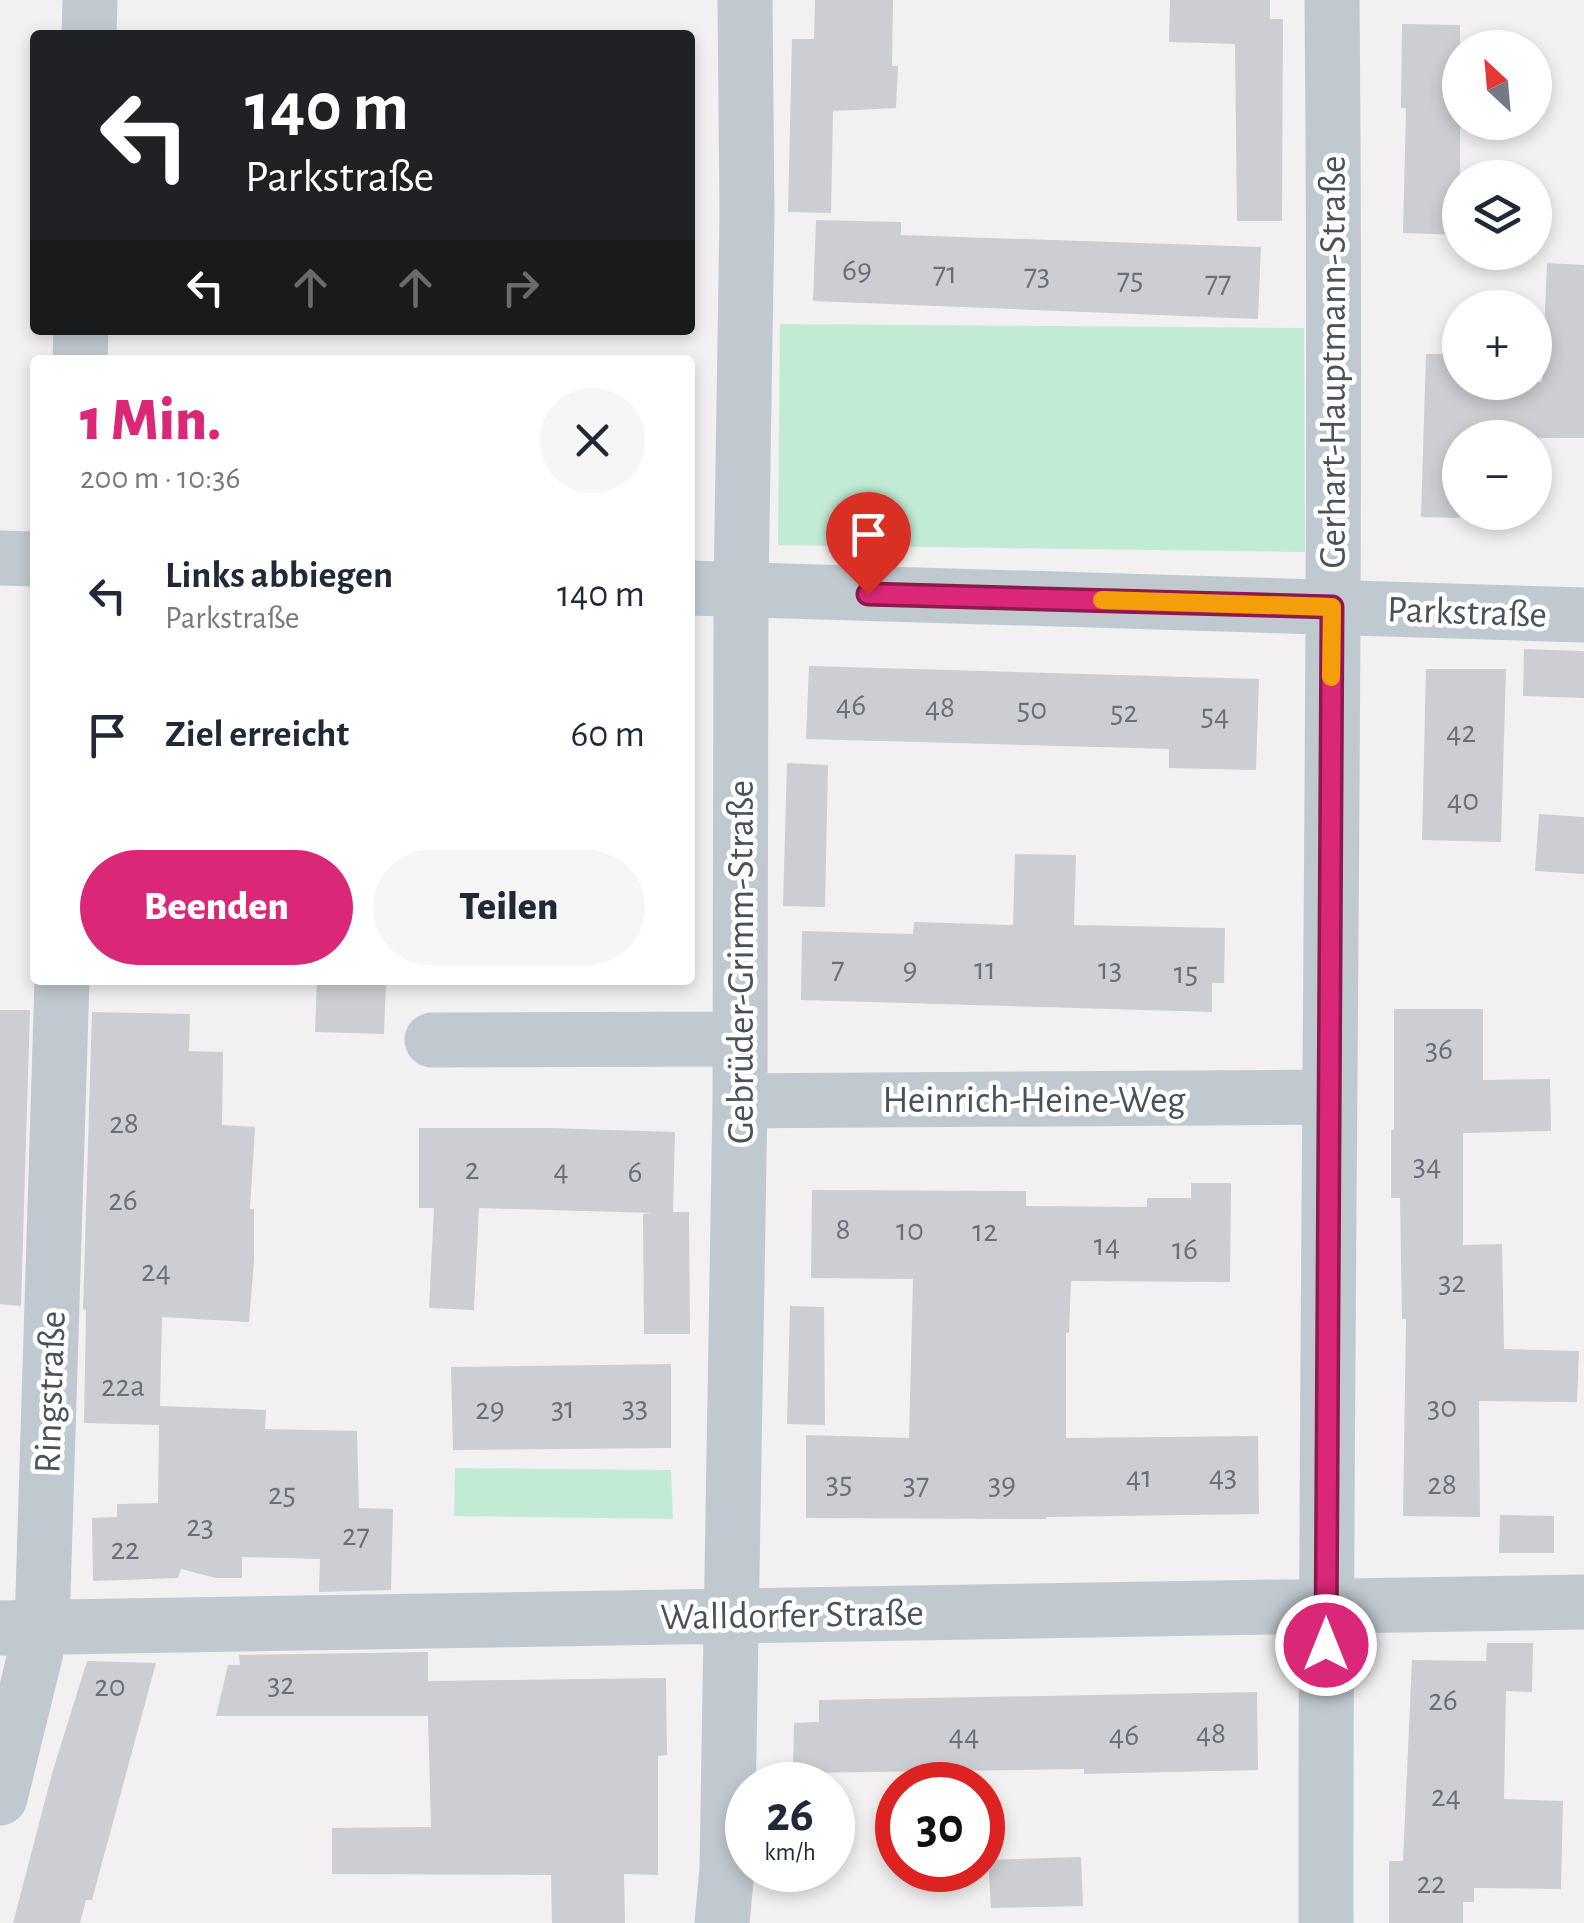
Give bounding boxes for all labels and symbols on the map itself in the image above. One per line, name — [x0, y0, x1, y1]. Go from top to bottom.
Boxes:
north arrow — [1442, 30, 1552, 140]
street label: Gerhart-Hauptmann-Straße — [1315, 156, 1353, 569]
house number: 69 — [842, 254, 872, 286]
house number: 71 — [933, 257, 957, 289]
house number: 73 — [1024, 259, 1050, 291]
house number: 75 — [1117, 263, 1143, 295]
house number: 77 — [1205, 266, 1231, 298]
pin — [826, 492, 911, 595]
street label: Parkstraße — [1386, 591, 1547, 635]
house number: 46 — [836, 689, 866, 721]
house number: 48 — [925, 691, 955, 723]
house number: 50 — [1017, 693, 1047, 725]
house number: 52 — [1110, 696, 1138, 728]
house number: 54 — [1201, 699, 1229, 731]
house number: 42 — [1446, 716, 1476, 748]
street label: Gebrüder-Grimm-Straße — [723, 780, 761, 1144]
house number: 40 — [1447, 784, 1479, 816]
house number: 7 — [831, 952, 845, 984]
house number: 9 — [902, 953, 918, 985]
house number: 11 — [974, 953, 996, 985]
house number: 13 — [1098, 953, 1122, 985]
house number: 15 — [1174, 957, 1198, 989]
house number: 36 — [1425, 1033, 1453, 1065]
street label: Heinrich-Heine-Weg — [882, 1082, 1186, 1120]
house number: 28 — [109, 1107, 139, 1139]
house number: 34 — [1413, 1149, 1441, 1181]
house number: 2 — [465, 1153, 479, 1185]
house number: 4 — [553, 1154, 569, 1186]
house number: 6 — [627, 1156, 643, 1188]
house number: 26 — [108, 1184, 138, 1216]
house number: 8 — [835, 1213, 851, 1245]
house number: 10 — [896, 1214, 924, 1246]
house number: 12 — [972, 1215, 998, 1247]
house number: 14 — [1094, 1229, 1120, 1261]
house number: 16 — [1172, 1233, 1198, 1265]
house number: 24 — [141, 1255, 171, 1287]
house number: 32 — [1438, 1266, 1466, 1298]
street label: Ringstraße — [29, 1310, 73, 1474]
house number: 22a — [101, 1370, 145, 1402]
house number: 33 — [622, 1391, 648, 1423]
house number: 30 — [1427, 1391, 1457, 1423]
house number: 31 — [551, 1392, 575, 1424]
house number: 29 — [475, 1393, 505, 1425]
house number: 43 — [1209, 1460, 1237, 1492]
house number: 41 — [1126, 1461, 1152, 1493]
house number: 35 — [826, 1467, 852, 1499]
house number: 37 — [903, 1468, 929, 1500]
house number: 39 — [988, 1468, 1016, 1500]
house number: 28 — [1427, 1468, 1457, 1500]
house number: 25 — [268, 1478, 296, 1510]
house number: 23 — [186, 1510, 214, 1542]
house number: 27 — [342, 1519, 370, 1551]
house number: 22 — [110, 1533, 140, 1565]
position arrow — [1274, 1593, 1378, 1697]
street label: Walldorfer Straße — [660, 1595, 924, 1637]
house number: 32 — [267, 1668, 295, 1700]
house number: 20 — [94, 1670, 126, 1702]
house number: 26 — [1428, 1684, 1458, 1716]
house number: 48 — [1196, 1717, 1226, 1749]
house number: 44 — [949, 1719, 979, 1751]
house number: 46 — [1109, 1719, 1139, 1751]
speed limit sign: 30 — [875, 1762, 1005, 1892]
house number: 24 — [1431, 1780, 1461, 1812]
house number: 22 — [1416, 1867, 1446, 1899]

